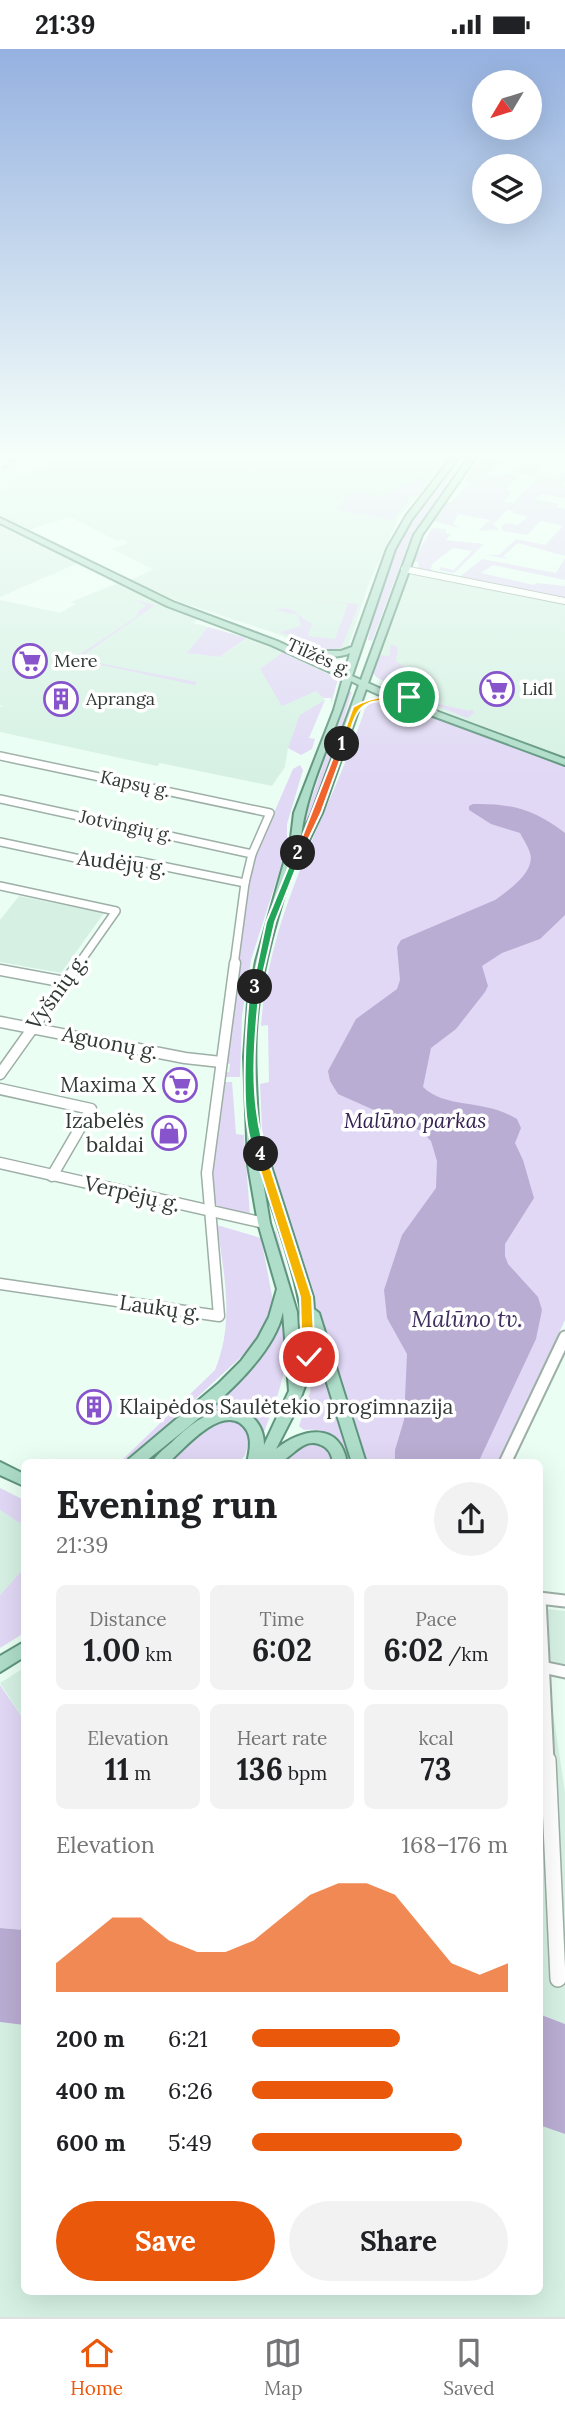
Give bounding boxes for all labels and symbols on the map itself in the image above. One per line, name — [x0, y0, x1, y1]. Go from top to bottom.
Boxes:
north arrow — [472, 70, 542, 140]
street label: Tilžės g. — [284, 632, 355, 681]
supermarket icon: Mere — [11, 642, 49, 680]
place label: Mere — [54, 649, 98, 672]
pin — [379, 667, 439, 727]
supermarket icon: Lidl — [478, 670, 516, 708]
place label: Lidl — [522, 677, 553, 700]
building icon: Apranga — [42, 680, 80, 718]
place label: Apranga — [85, 687, 155, 710]
pin: 1 — [324, 727, 360, 761]
street label: Kapsų g. — [98, 765, 172, 802]
street label: Jotvingių g. — [76, 804, 175, 847]
pin: 2 — [280, 835, 316, 871]
street label: Audėjų g. — [75, 844, 168, 881]
street label: Vyšnių g. — [19, 948, 93, 1036]
pin: 3 — [238, 969, 272, 1005]
street label: Aguonų g. — [59, 1020, 160, 1065]
supermarket icon: Maxima X — [161, 1066, 199, 1104]
place label: Maxima X — [60, 1071, 156, 1098]
place label: Izabelės baldai — [65, 1107, 144, 1158]
park label: Malūno parkas — [344, 1107, 486, 1134]
shop icon: Izabelės baldai — [150, 1114, 188, 1152]
pin: 4 — [244, 1137, 278, 1171]
street label: Verpėjų g. — [81, 1169, 183, 1218]
street label: Laukų g. — [118, 1288, 203, 1327]
water label: Malūno tv. — [411, 1304, 523, 1333]
pin — [279, 1327, 339, 1387]
building icon: Klaipėdos Saulėtekio progimnazija — [75, 1388, 113, 1426]
place label: Klaipėdos Saulėtekio progimnazija — [119, 1393, 454, 1420]

